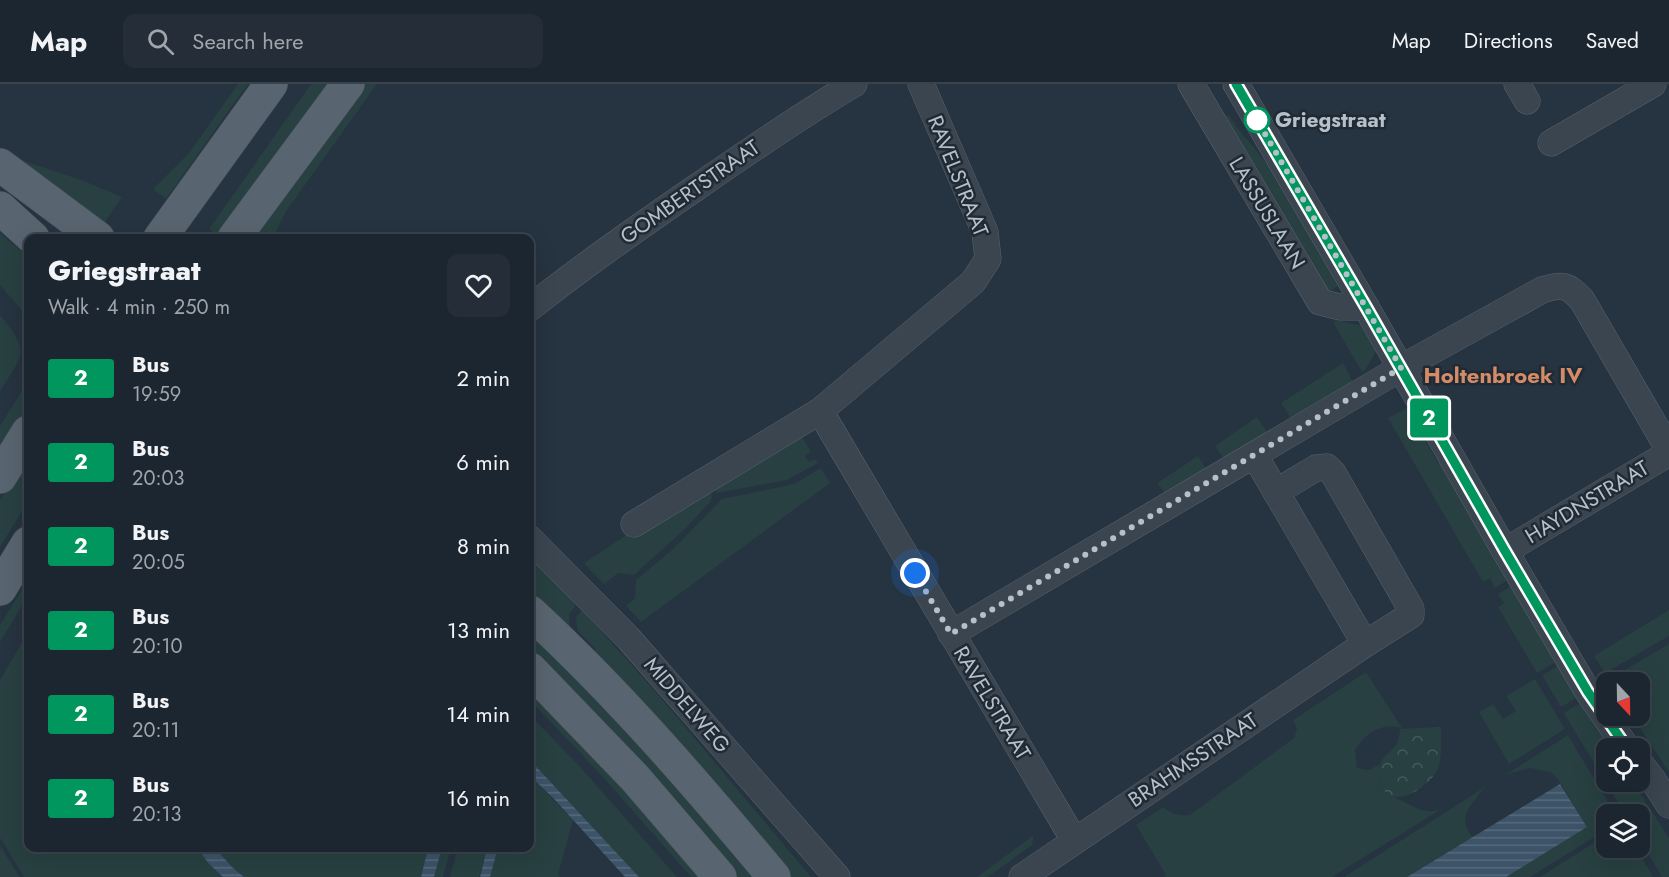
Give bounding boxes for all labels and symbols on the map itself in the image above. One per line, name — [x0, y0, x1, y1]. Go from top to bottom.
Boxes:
place label: Griegstraat — [1275, 105, 1386, 135]
marker: Griegstraat — [1244, 107, 1270, 133]
street label: RAVELSTRAAT — [920, 111, 996, 241]
street label: GOMBERTSTRAAT — [614, 132, 766, 251]
street label: LASSUSLAAN — [1222, 151, 1312, 275]
district label: Holtenbroek IV — [1424, 359, 1583, 391]
line badge: 2 — [1410, 398, 1448, 438]
street label: HAYDNSTRAAT — [1520, 453, 1655, 551]
your location — [900, 558, 930, 588]
street label: RAVELSTRAAT — [946, 640, 1038, 766]
street label: MIDDELWEG — [637, 651, 737, 759]
north arrow — [1596, 672, 1650, 726]
street label: BRAHMSSTRAAT — [1122, 705, 1264, 815]

